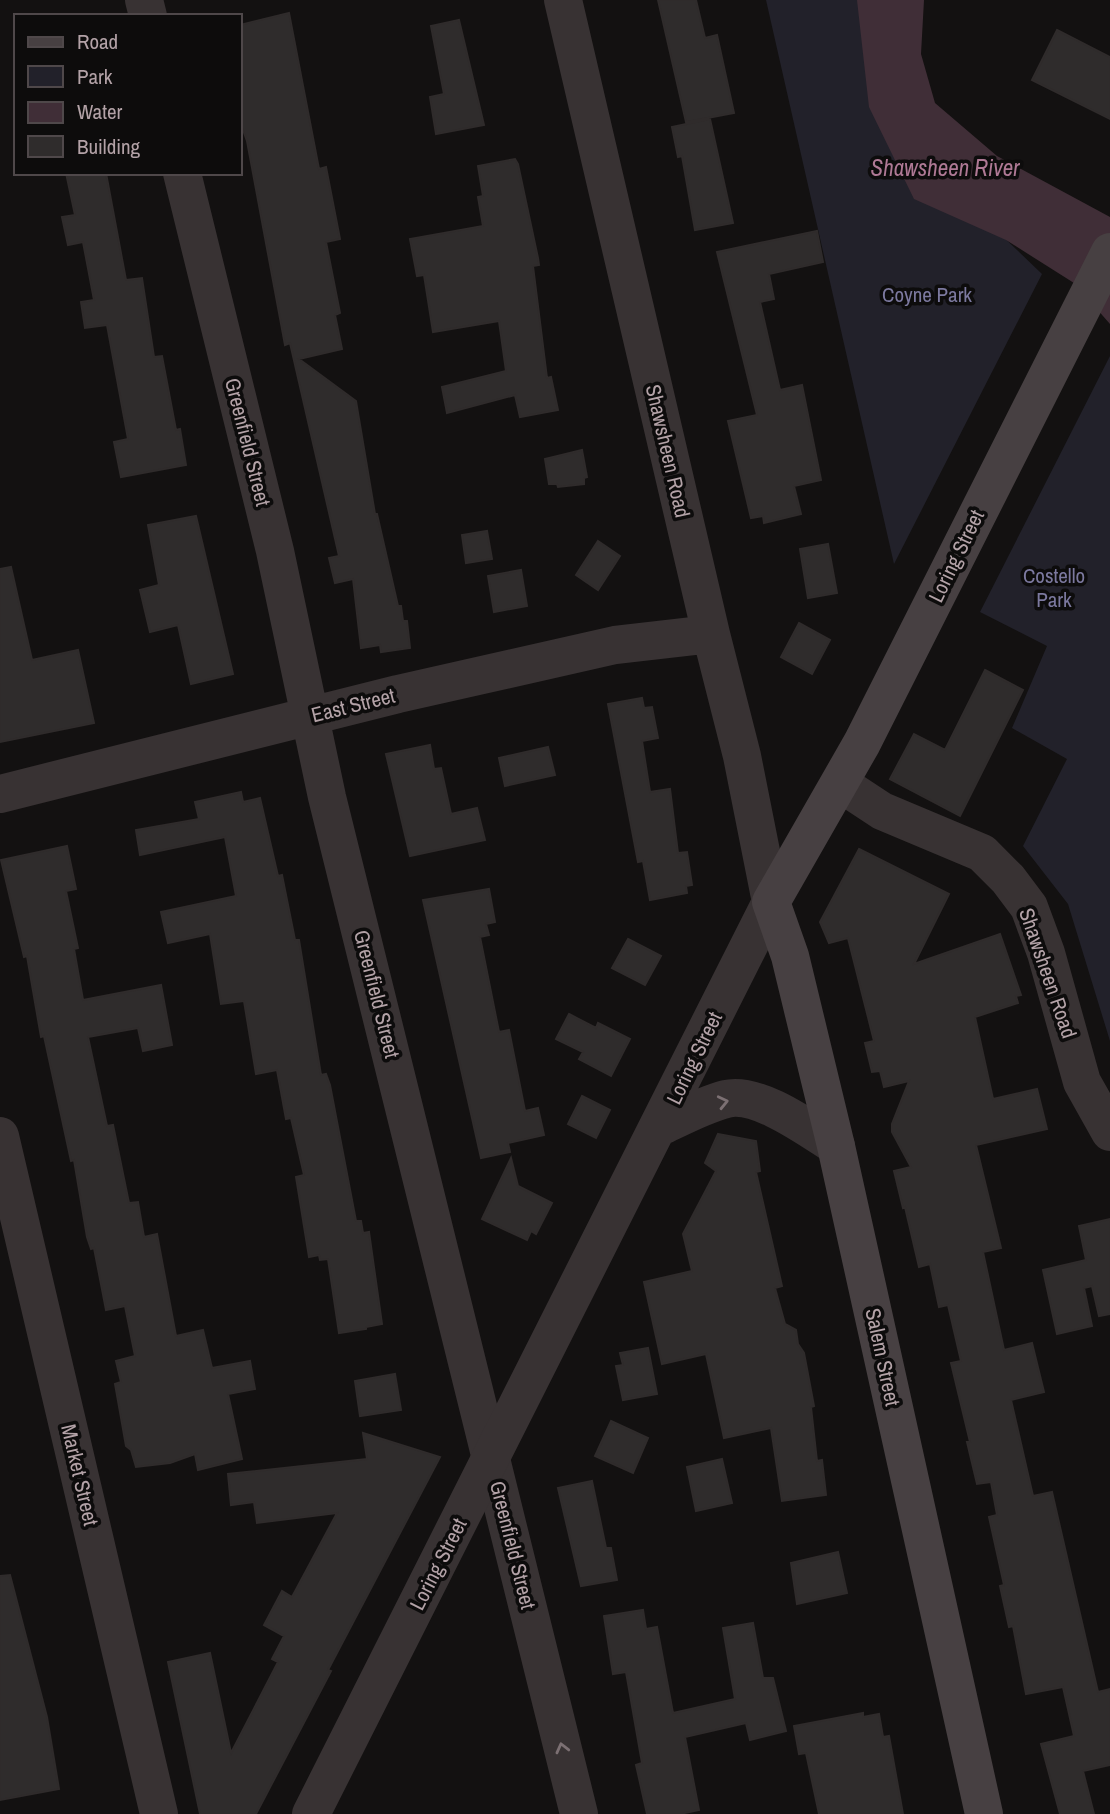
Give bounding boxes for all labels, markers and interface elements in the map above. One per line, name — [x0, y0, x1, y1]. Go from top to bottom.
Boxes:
legend — [14, 14, 242, 175]
text: Road — [77, 27, 118, 56]
text: Park — [77, 62, 113, 91]
text: Water — [77, 97, 123, 126]
text: Building — [77, 132, 141, 161]
water label: Shawsheen River — [871, 152, 1020, 183]
park label: Coyne Park — [882, 280, 972, 309]
street label: Greenfield Street — [218, 375, 278, 509]
street label: Shawsheen Road — [639, 382, 697, 520]
street label: Loring Street — [921, 505, 991, 607]
park label: Costello Park — [1023, 561, 1085, 614]
street label: East Street — [308, 681, 398, 729]
street label: Shawsheen Road — [1012, 904, 1084, 1042]
street label: Greenfield Street — [347, 927, 407, 1061]
street label: Loring Street — [659, 1007, 729, 1109]
one-way arrow — [716, 1095, 728, 1110]
street label: Salem Street — [858, 1305, 908, 1409]
street label: Market Street — [54, 1421, 106, 1529]
street label: Greenfield Street — [483, 1478, 543, 1612]
street label: Loring Street — [402, 1513, 474, 1615]
one-way arrow — [556, 1742, 571, 1754]

